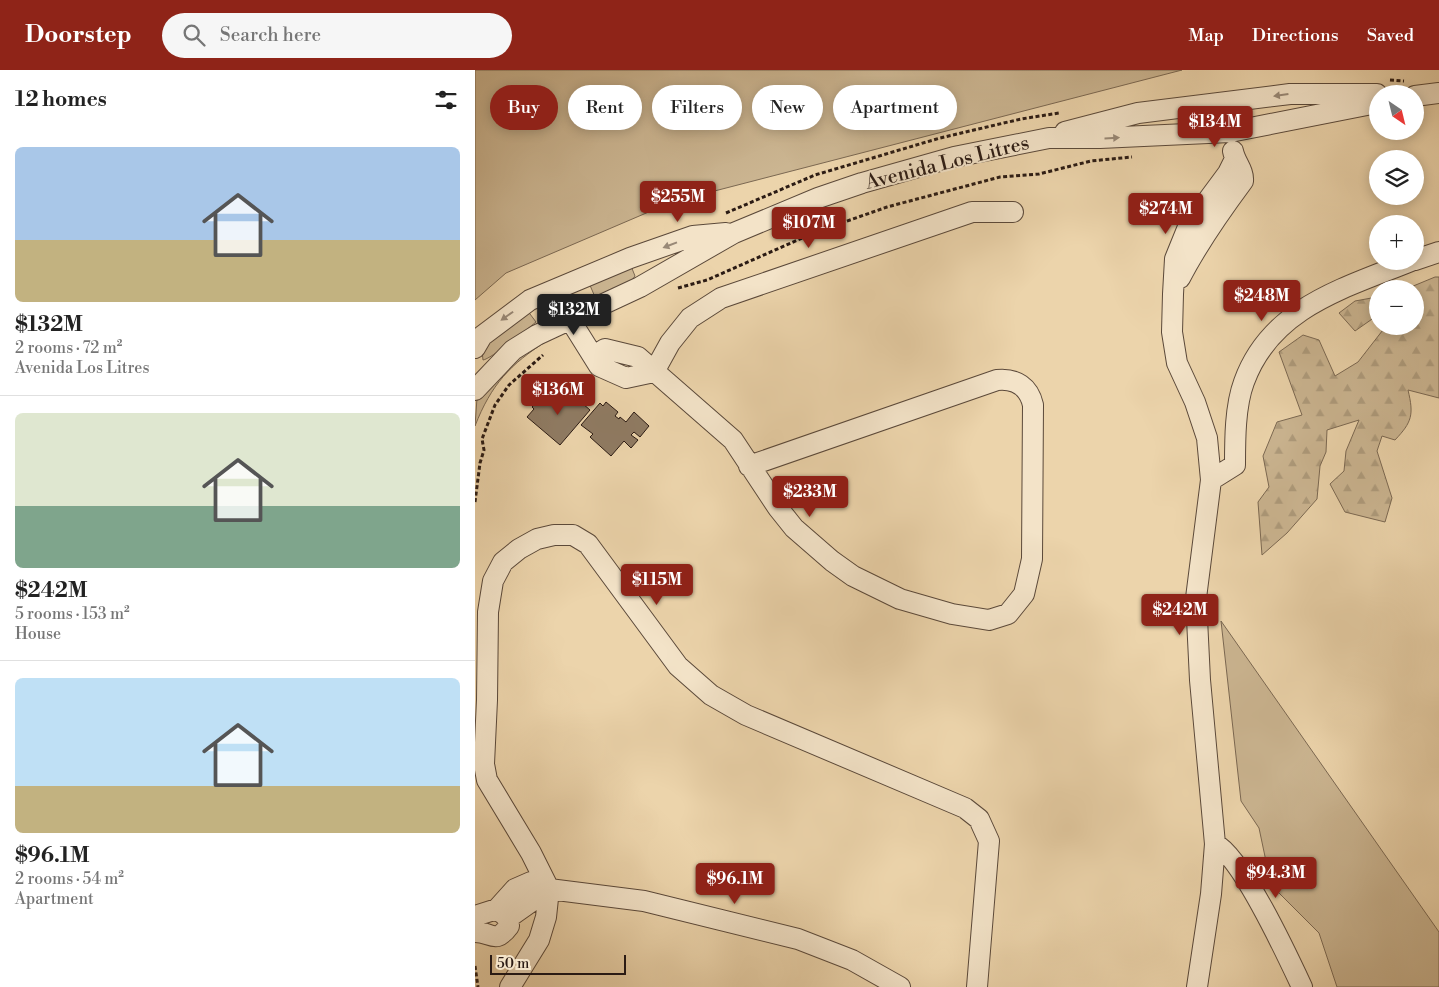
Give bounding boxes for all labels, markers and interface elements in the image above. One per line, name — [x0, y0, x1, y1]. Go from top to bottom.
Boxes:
search box — [162, 13, 512, 58]
text: Doorstep — [25, 20, 132, 50]
icon: search — [180, 21, 208, 49]
text: Search here — [220, 23, 321, 47]
text: Map — [1188, 24, 1224, 47]
text: Directions — [1252, 24, 1339, 47]
text: Saved — [1367, 24, 1414, 47]
chip: Buy — [490, 85, 558, 130]
chip: Rent — [568, 85, 642, 130]
chip: Filters — [652, 85, 742, 130]
chip: New — [752, 85, 823, 130]
chip: Apartment — [833, 85, 957, 130]
north arrow — [1369, 85, 1424, 140]
map controls — [1369, 85, 1424, 335]
icon: filters — [432, 86, 460, 114]
text: 12 homes — [15, 87, 107, 113]
one-way arrow — [1273, 91, 1289, 99]
pin: $134M — [1180, 106, 1250, 148]
text: $134M — [1189, 112, 1241, 132]
street label: Avenida Los Litres — [862, 131, 1032, 196]
one-way arrow — [1104, 133, 1120, 141]
button: layers — [1369, 150, 1424, 205]
icon: home — [193, 180, 283, 270]
pin: $255M — [643, 180, 713, 223]
text: $255M — [651, 187, 705, 207]
pin: $274M — [1131, 192, 1201, 235]
text: $274M — [1139, 199, 1193, 219]
pin: $107M — [774, 206, 844, 249]
text: $107M — [783, 213, 835, 233]
button: + — [1369, 215, 1424, 270]
one-way arrow — [662, 242, 677, 249]
pin: $248M — [1227, 280, 1297, 322]
button: − — [1369, 280, 1424, 335]
text: $248M — [1234, 286, 1290, 306]
pin: $132M — [539, 294, 609, 336]
text: $132M — [548, 300, 600, 320]
one-way arrow — [500, 311, 513, 321]
text: $132M — [15, 312, 83, 338]
text: 2 rooms · 72 m² — [15, 338, 122, 358]
text: Avenida Los Litres — [15, 358, 149, 378]
pin: $136M — [523, 374, 593, 416]
text: $136M — [532, 380, 584, 400]
icon: home — [193, 445, 283, 535]
pin: $233M — [775, 476, 845, 518]
text: $233M — [783, 482, 837, 502]
pin: $115M — [622, 564, 692, 606]
text: $115M — [632, 570, 682, 590]
text: $242M — [15, 578, 87, 604]
pin: $242M — [1145, 594, 1215, 636]
text: $242M — [1152, 600, 1208, 620]
text: 5 rooms · 153 m² — [15, 604, 130, 624]
text: House — [15, 624, 61, 644]
icon: home — [193, 710, 283, 800]
text: $96.1M — [15, 843, 89, 869]
pin: $94.3M — [1235, 856, 1317, 899]
pin: $96.1M — [694, 862, 776, 905]
text: $94.3M — [1247, 863, 1305, 883]
text: 2 rooms · 54 m² — [15, 869, 124, 889]
text: $96.1M — [707, 869, 763, 889]
text: Apartment — [15, 889, 94, 909]
scale bar — [490, 952, 626, 975]
text: 50 m — [497, 955, 529, 973]

